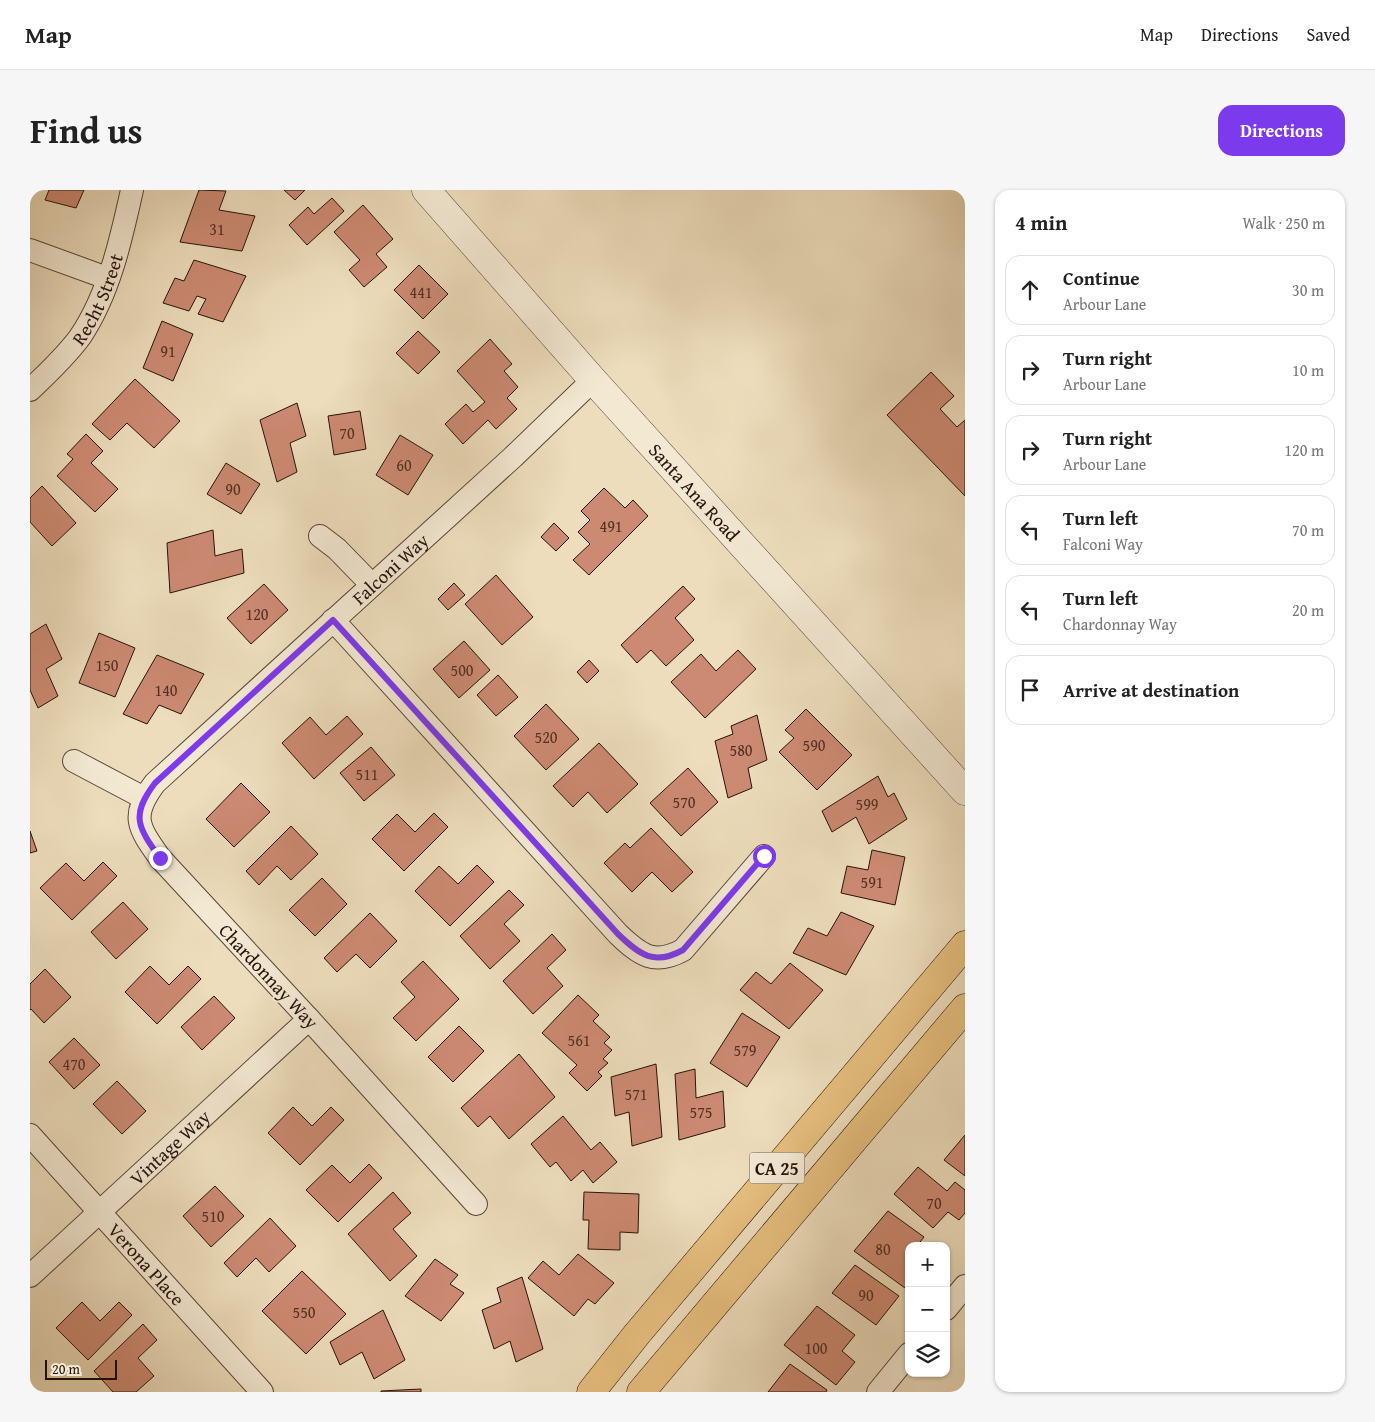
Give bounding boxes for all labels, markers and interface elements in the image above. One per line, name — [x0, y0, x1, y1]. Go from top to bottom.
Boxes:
text: Map — [25, 17, 72, 52]
text: Map — [1140, 21, 1173, 48]
text: Directions — [1201, 21, 1278, 48]
text: Saved — [1306, 21, 1350, 48]
text: Find us — [30, 105, 143, 156]
button: Directions — [1218, 105, 1345, 156]
text: 4 min — [1015, 207, 1067, 238]
text: Walk · 250 m — [1242, 211, 1325, 235]
house number: 31 — [209, 217, 225, 241]
street label: Recht Street — [65, 250, 130, 351]
text: Continue — [1063, 264, 1140, 292]
icon: ahead — [1016, 276, 1044, 304]
text: 30 m — [1292, 278, 1324, 302]
house number: 441 — [409, 280, 433, 304]
text: Arbour Lane — [1063, 292, 1146, 316]
house number: 91 — [160, 339, 176, 363]
text: Turn right — [1063, 344, 1152, 372]
icon: right — [1016, 356, 1044, 384]
text: 10 m — [1292, 358, 1324, 382]
text: Arbour Lane — [1063, 372, 1146, 396]
house number: 70 — [339, 421, 355, 445]
text: Turn right — [1063, 424, 1152, 452]
icon: right — [1016, 436, 1044, 464]
street label: Santa Ana Road — [642, 437, 747, 548]
text: 120 m — [1284, 438, 1324, 462]
text: Arbour Lane — [1063, 452, 1146, 476]
house number: 60 — [396, 453, 412, 477]
house number: 90 — [225, 477, 241, 501]
text: Turn left — [1063, 504, 1138, 532]
house number: 491 — [599, 514, 623, 538]
icon: left — [1016, 516, 1044, 544]
text: 70 m — [1292, 518, 1324, 542]
street label: Falconi Way — [346, 526, 435, 611]
text: Falconi Way — [1063, 532, 1143, 556]
text: Turn left — [1063, 584, 1138, 612]
icon: left — [1016, 596, 1044, 624]
text: 20 m — [1292, 598, 1324, 622]
house number: 120 — [245, 602, 269, 626]
text: Chardonnay Way — [1063, 612, 1177, 636]
house number: 150 — [95, 653, 119, 677]
house number: 500 — [450, 658, 474, 682]
icon: arrive — [1016, 676, 1044, 704]
text: Arrive at destination — [1063, 676, 1239, 704]
house number: 140 — [154, 678, 178, 702]
house number: 520 — [534, 725, 558, 749]
house number: 590 — [802, 733, 826, 757]
house number: 580 — [729, 738, 753, 762]
house number: 511 — [355, 762, 379, 786]
house number: 570 — [672, 790, 696, 814]
house number: 599 — [855, 792, 879, 816]
route start — [753, 845, 776, 868]
route end — [149, 847, 172, 870]
house number: 591 — [860, 870, 884, 894]
street label: Chardonnay Way — [213, 917, 326, 1035]
house number: 561 — [567, 1028, 591, 1052]
house number: 579 — [733, 1038, 757, 1062]
house number: 470 — [62, 1052, 86, 1076]
house number: 571 — [624, 1082, 648, 1106]
house number: 575 — [689, 1100, 713, 1124]
street label: Vintage Way — [123, 1103, 217, 1192]
road number: CA 25 — [750, 1152, 804, 1184]
house number: 70 — [926, 1191, 942, 1215]
house number: 510 — [201, 1204, 225, 1228]
street label: Verona Place — [102, 1216, 192, 1312]
house number: 80 — [875, 1237, 891, 1261]
map controls — [905, 1242, 950, 1377]
button: + — [905, 1242, 950, 1287]
house number: 90 — [858, 1283, 874, 1307]
button: − — [905, 1287, 950, 1332]
house number: 550 — [292, 1300, 316, 1324]
button: layers — [905, 1332, 950, 1377]
house number: 100 — [804, 1336, 828, 1360]
scale bar — [45, 1357, 118, 1380]
text: 20 m — [52, 1359, 80, 1379]

